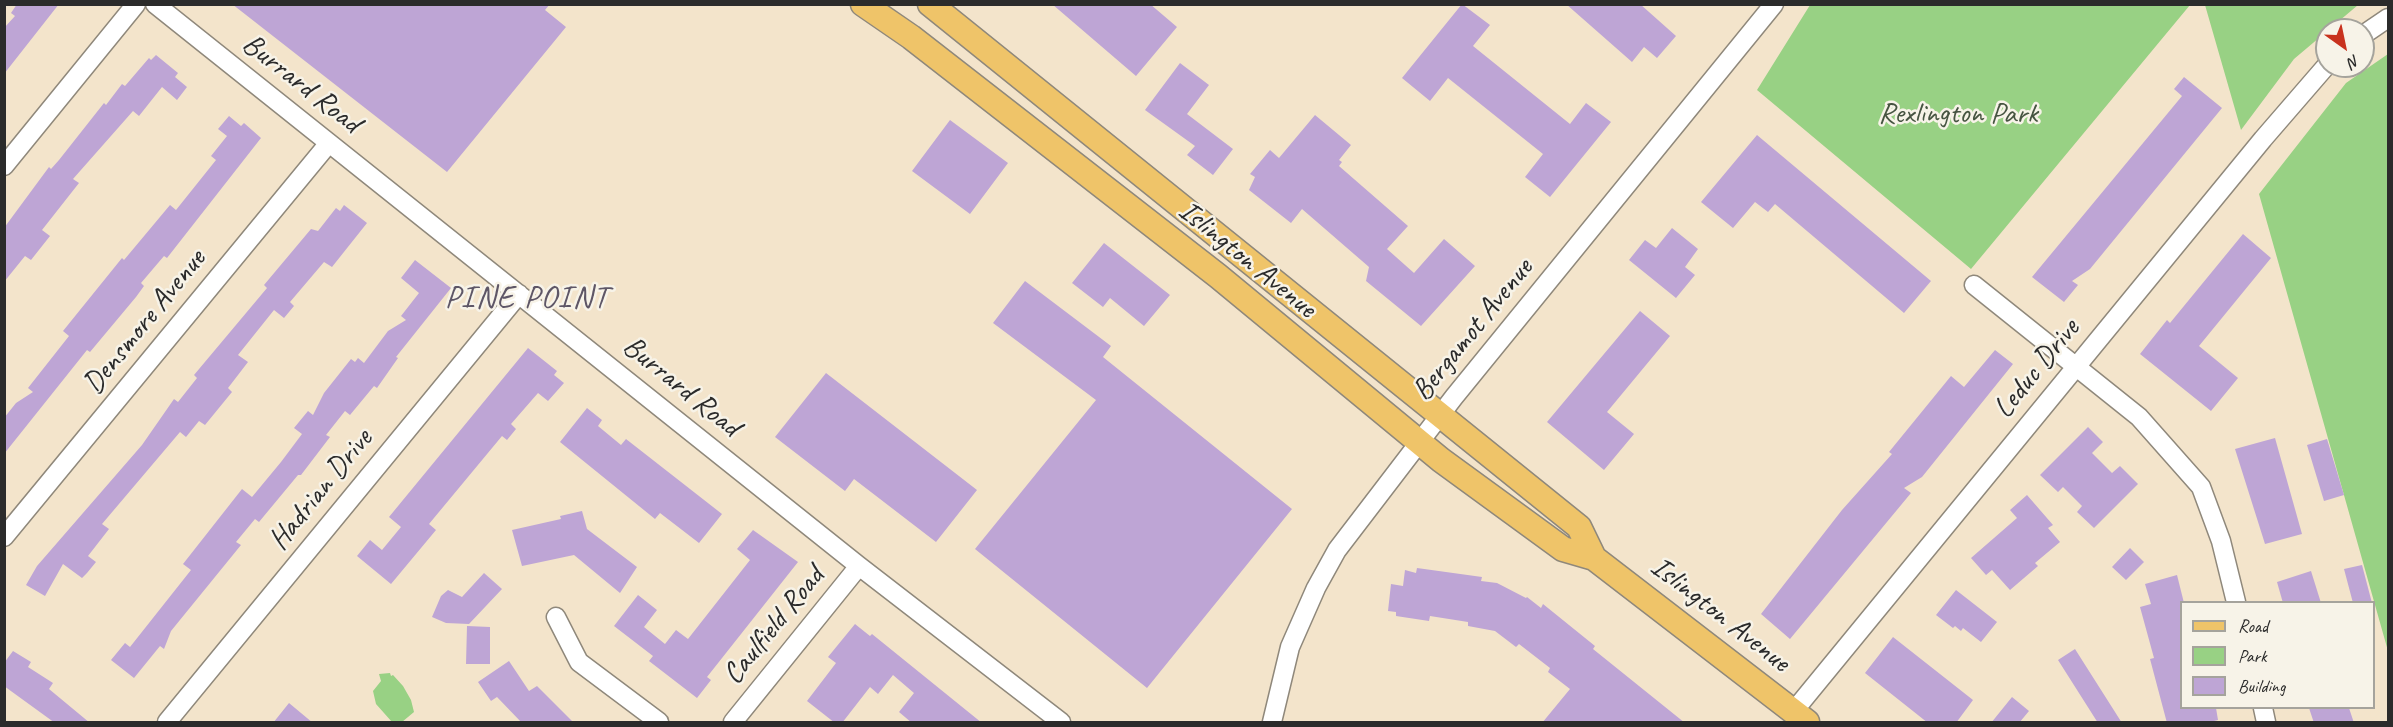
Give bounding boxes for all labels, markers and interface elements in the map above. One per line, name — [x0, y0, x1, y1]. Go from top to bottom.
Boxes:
north arrow — [2315, 18, 2375, 78]
street label: Burrard Road — [235, 27, 367, 141]
text: N — [2344, 50, 2363, 73]
park label: Rexlington Park — [1878, 96, 2038, 132]
street label: Islington Avenue — [1171, 193, 1323, 327]
street label: Densmore Avenue — [76, 243, 214, 401]
street label: Bergamot Avenue — [1405, 252, 1541, 408]
district label: PINE POINT — [446, 280, 608, 318]
street label: Leduc Drive — [1986, 312, 2088, 426]
street label: Burrard Road — [615, 329, 747, 445]
street label: Hadrian Drive — [261, 422, 381, 558]
street label: Islington Avenue — [1643, 549, 1797, 681]
street label: Caulfield Road — [716, 560, 832, 692]
legend — [2180, 601, 2375, 709]
text: Road — [2238, 615, 2268, 637]
text: Park — [2238, 645, 2267, 667]
text: Building — [2238, 675, 2285, 697]

